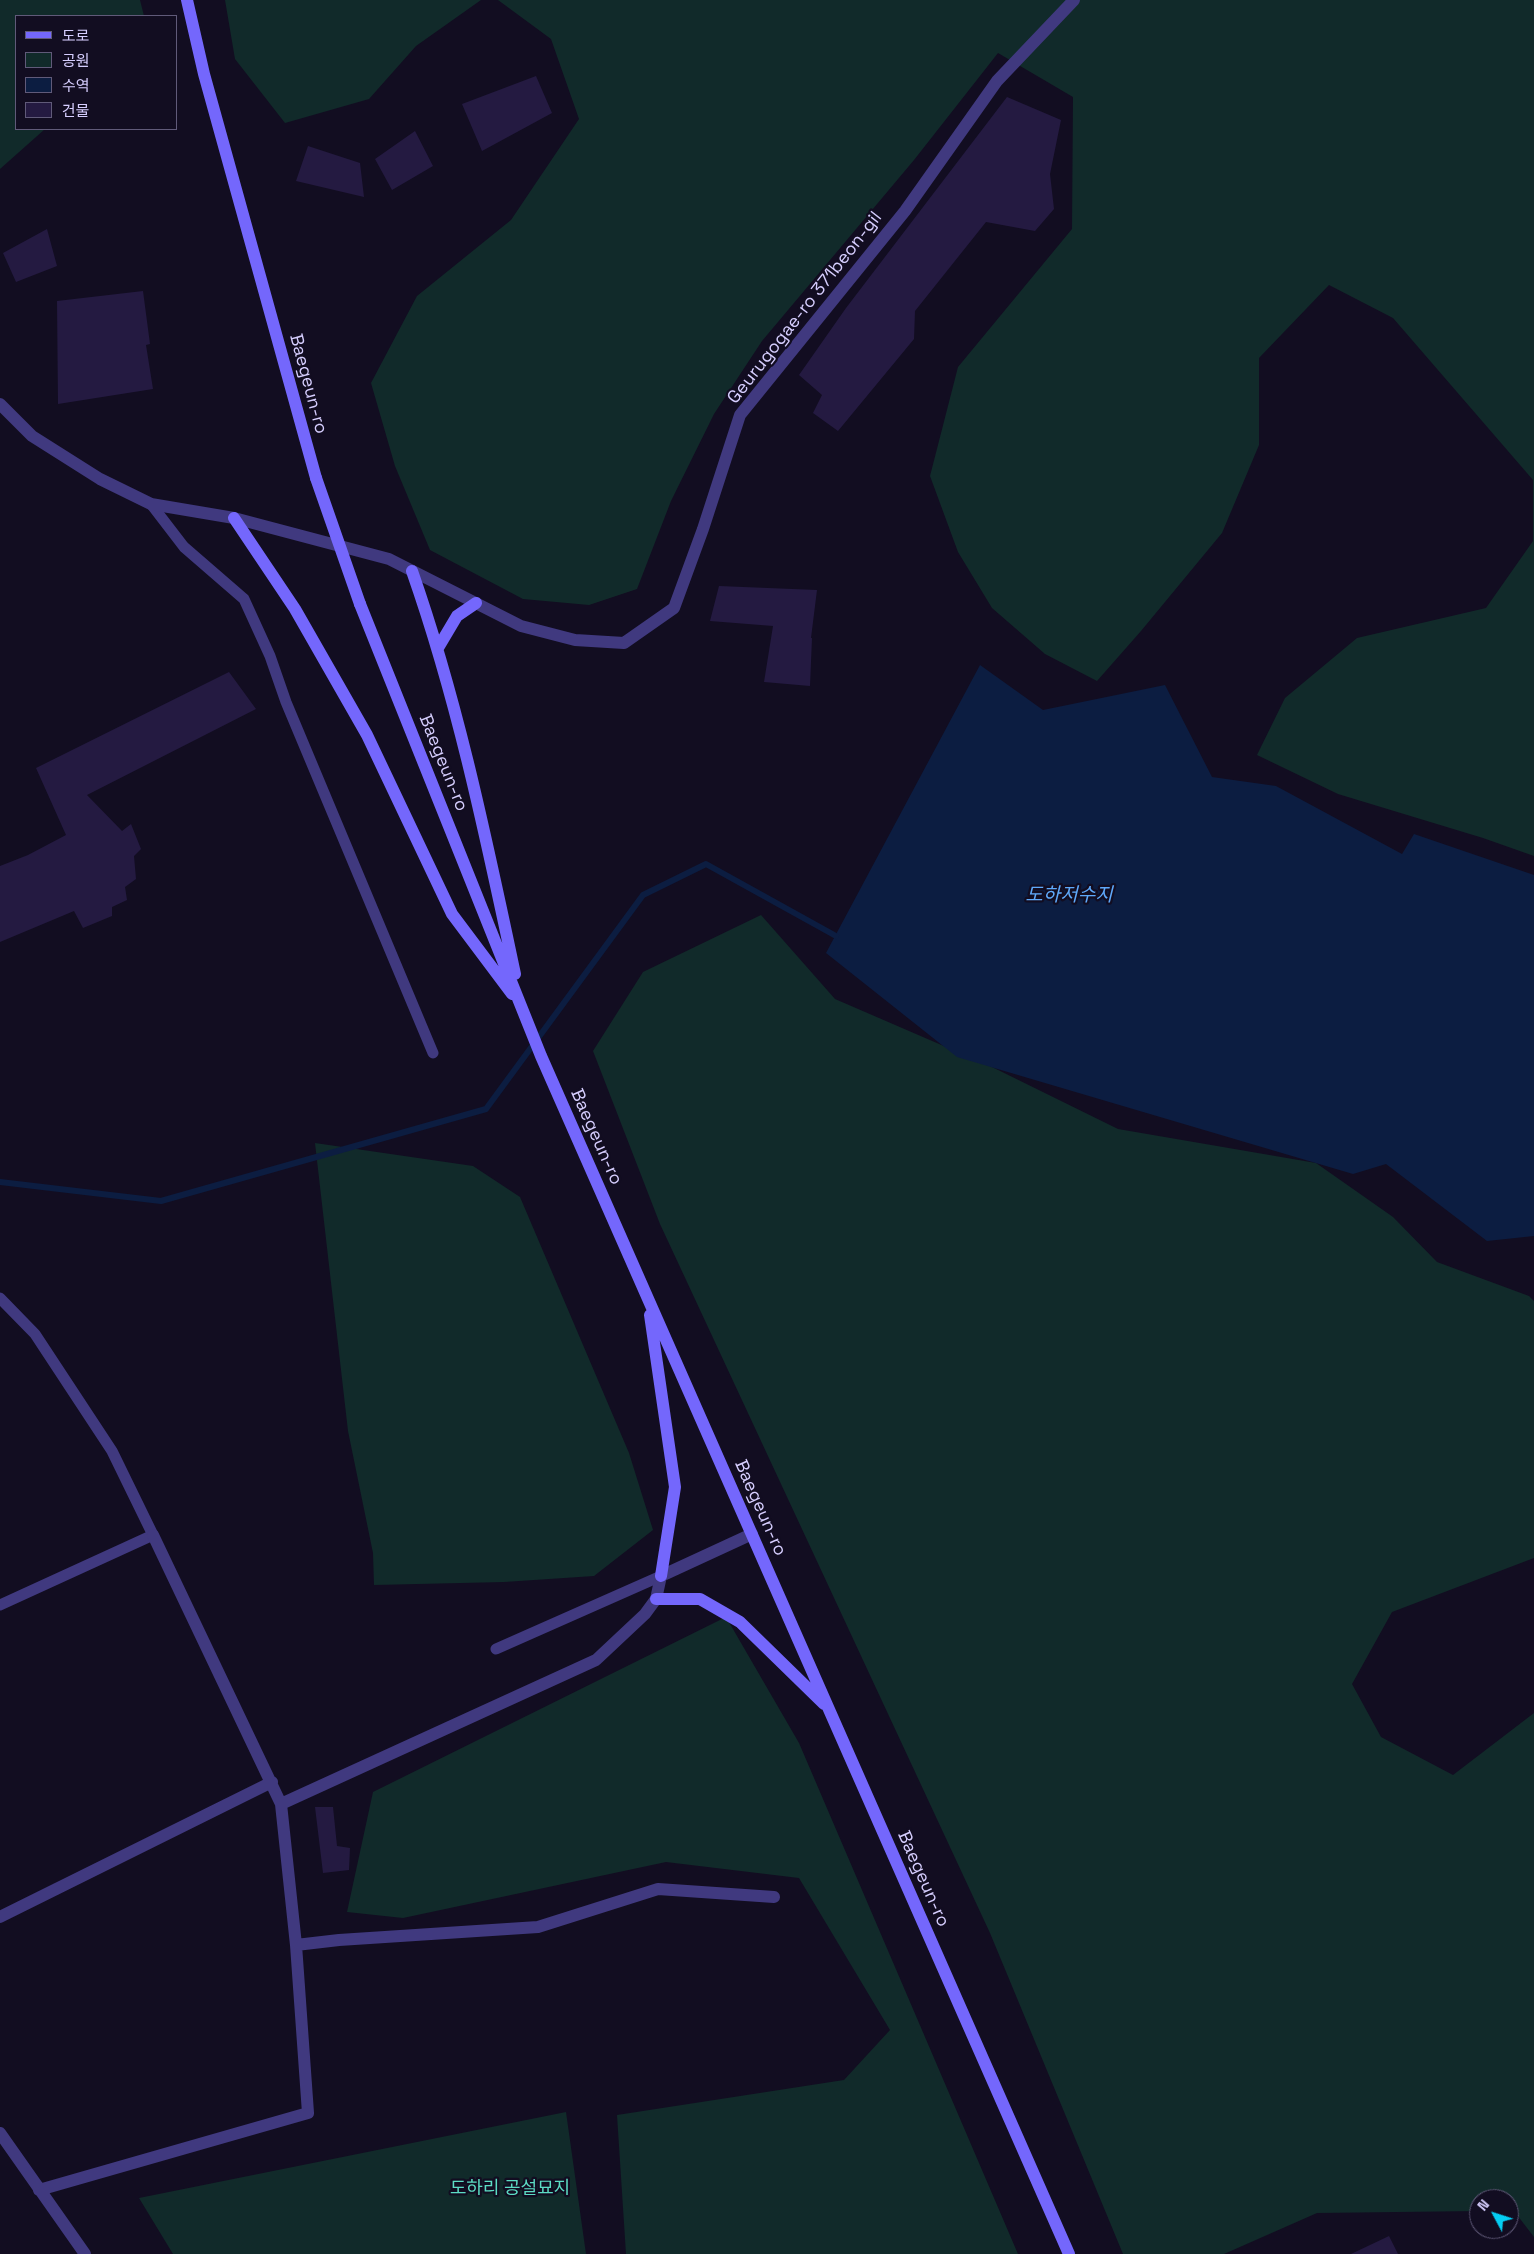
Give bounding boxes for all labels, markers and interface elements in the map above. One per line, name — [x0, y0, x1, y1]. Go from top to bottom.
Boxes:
legend — [15, 15, 178, 130]
text: 도로 — [62, 26, 90, 45]
text: 공원 — [62, 51, 90, 70]
text: 수역 — [62, 76, 90, 95]
text: 건물 — [62, 101, 90, 120]
street label: Geurugogae-ro 371beon-gil — [723, 208, 887, 408]
street label: Baegeun-ro — [284, 332, 332, 436]
street label: Baegeun-ro — [414, 711, 472, 815]
water label: 도하저수지 — [1025, 885, 1113, 907]
street label: Baegeun-ro — [565, 1086, 627, 1188]
street label: Baegeun-ro — [729, 1457, 791, 1559]
street label: Baegeun-ro — [892, 1828, 954, 1930]
park label: 도하리 공설묘지 — [450, 2178, 570, 2200]
north arrow — [1469, 2189, 1519, 2239]
text: N — [1473, 2196, 1493, 2214]

